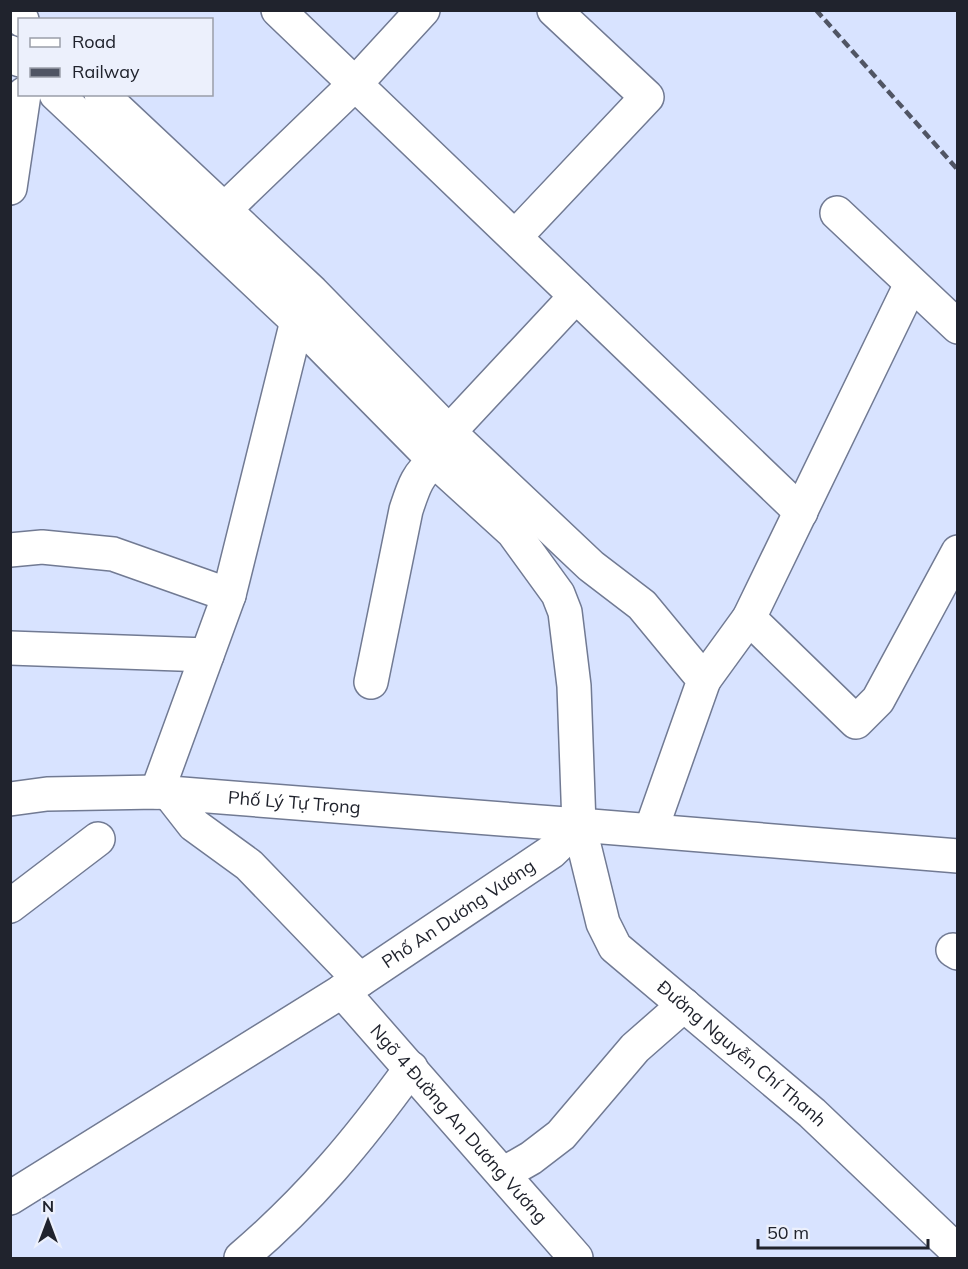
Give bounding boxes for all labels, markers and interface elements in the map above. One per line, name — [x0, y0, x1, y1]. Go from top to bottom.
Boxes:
legend — [18, 18, 213, 96]
text: Road — [72, 30, 116, 53]
text: Railway — [72, 60, 140, 83]
street label: Phố Lý Tự Trọng — [227, 786, 361, 819]
street label: Phố An Dương Vương — [377, 854, 539, 973]
street label: Đường Nguyễn Chí Thanh — [652, 975, 831, 1132]
street label: Ngõ 4 Đường An Dương Vương — [366, 1019, 553, 1228]
north arrow — [18, 1191, 78, 1251]
text: N — [42, 1196, 54, 1216]
scale bar — [758, 1212, 928, 1250]
text: 50 m — [767, 1221, 809, 1244]

